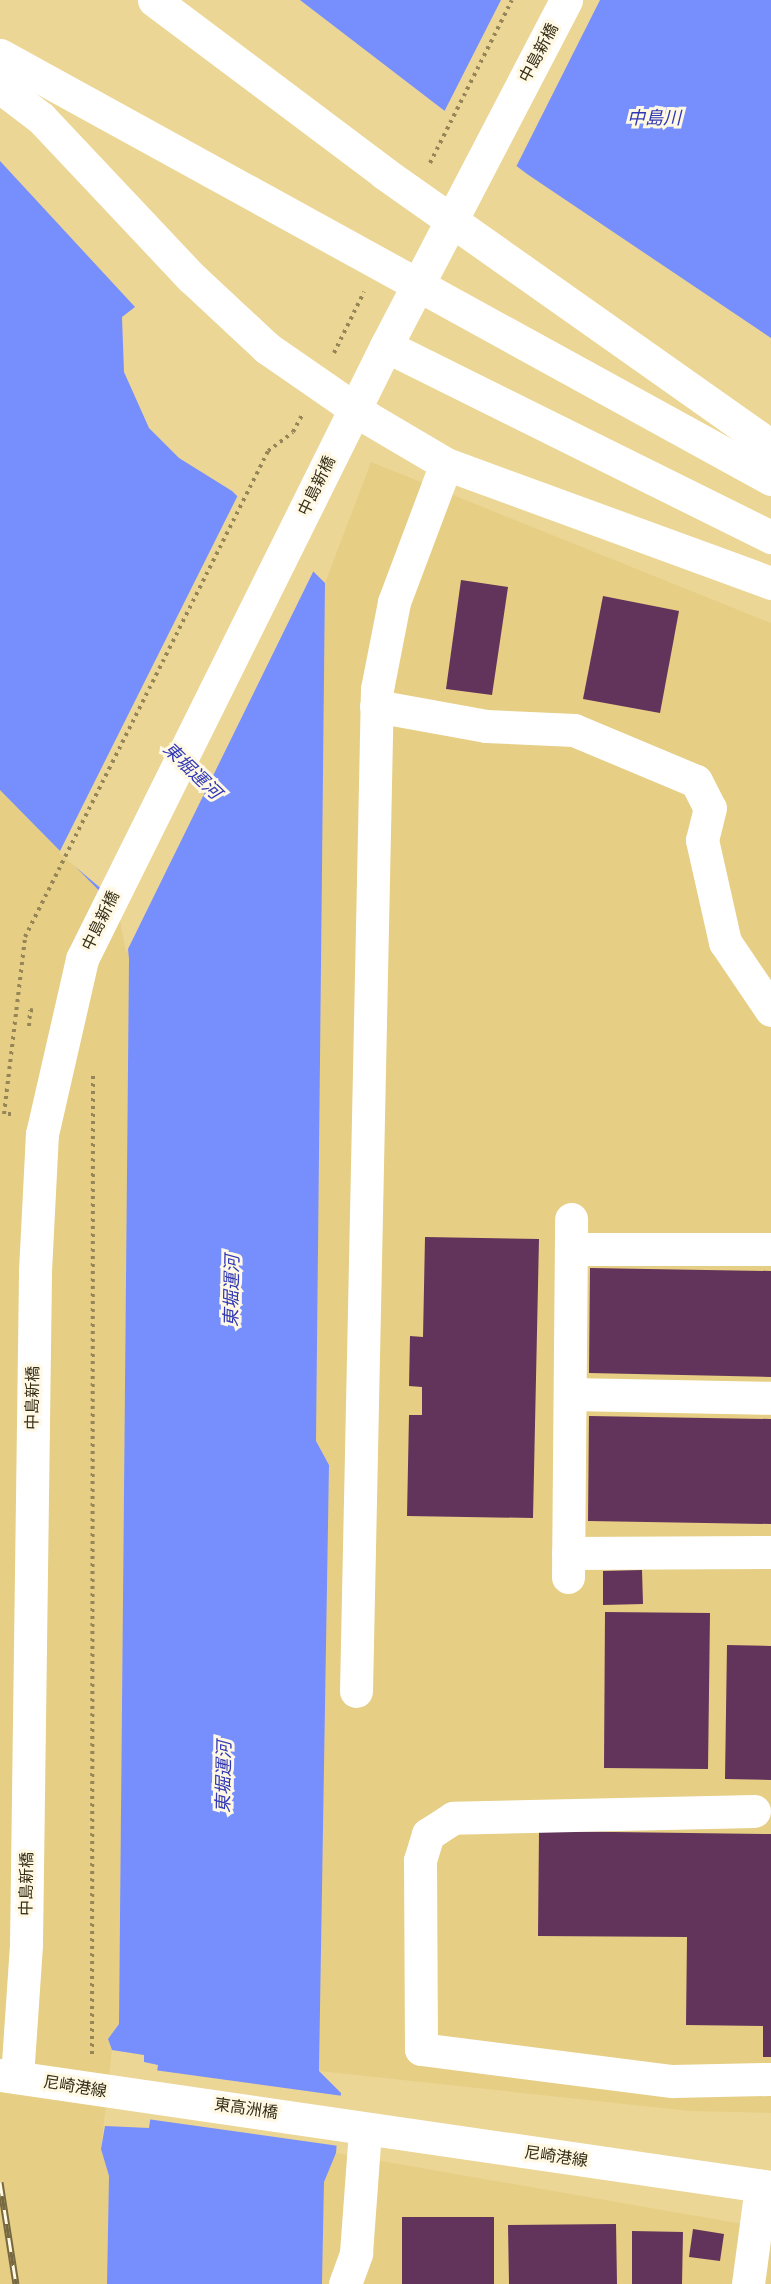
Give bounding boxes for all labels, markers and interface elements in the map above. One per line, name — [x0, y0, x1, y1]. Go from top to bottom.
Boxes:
street label: 中島新橋 — [516, 20, 562, 86]
water label: 中島川 — [627, 107, 681, 129]
street label: 中島新橋 — [294, 453, 340, 519]
water label: 東堀運河 — [159, 738, 225, 804]
street label: 中島新橋 — [78, 888, 124, 954]
water label: 東堀運河 — [221, 1255, 243, 1327]
street label: 中島新橋 — [23, 1366, 43, 1430]
water label: 東堀運河 — [213, 1741, 235, 1813]
street label: 中島新橋 — [17, 1852, 37, 1916]
street label: 尼崎港線 — [42, 2073, 108, 2101]
street label: 東高洲橋 — [213, 2095, 279, 2123]
street label: 尼崎港線 — [523, 2143, 589, 2171]

